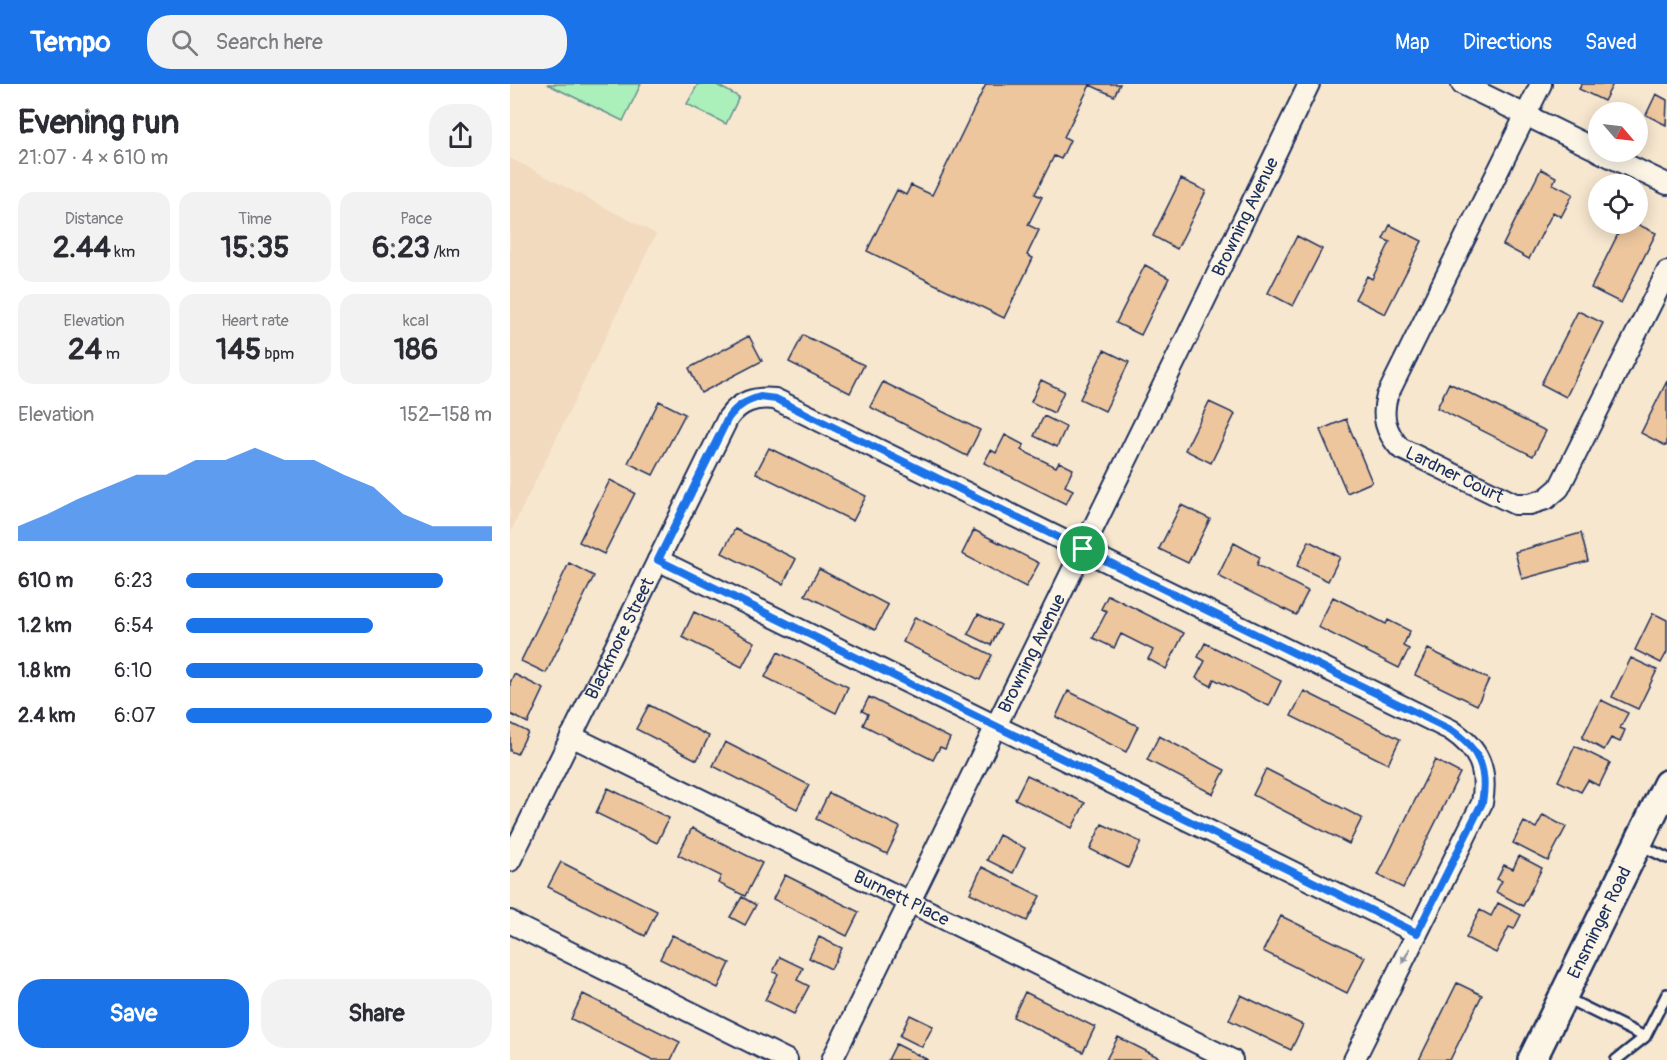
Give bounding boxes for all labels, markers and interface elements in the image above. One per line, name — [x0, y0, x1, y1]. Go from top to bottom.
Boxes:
search box — [147, 15, 567, 69]
text: Tempo — [30, 25, 111, 60]
icon: search — [168, 26, 201, 59]
text: Search here — [216, 28, 323, 56]
text: Map — [1395, 29, 1430, 56]
text: Directions — [1463, 29, 1552, 56]
text: Saved — [1585, 29, 1637, 56]
text: Evening run — [18, 102, 179, 143]
north arrow — [1588, 102, 1648, 162]
map controls — [1588, 102, 1648, 234]
button: share — [429, 104, 492, 167]
text: 21:07 · 4 × 610 m — [18, 145, 168, 170]
street label: Browning Avenue — [1206, 153, 1284, 280]
button: locate — [1588, 174, 1648, 234]
text: Distance — [65, 209, 123, 229]
text: Time — [238, 209, 272, 229]
text: Pace — [400, 209, 432, 229]
text: 2.44 — [53, 229, 111, 266]
text: 15:35 — [221, 229, 290, 266]
text: 6:23 — [372, 229, 430, 266]
text: km — [111, 242, 135, 262]
text: /km — [430, 242, 460, 262]
text: Elevation — [64, 311, 124, 331]
text: Heart rate — [221, 311, 289, 331]
text: kcal — [403, 311, 429, 331]
text: 24 — [68, 331, 102, 368]
text: 145 — [216, 331, 261, 368]
text: 186 — [394, 331, 438, 368]
text: m — [102, 344, 120, 364]
text: bpm — [261, 344, 294, 364]
text: Elevation — [18, 402, 94, 427]
text: 152–158 m — [400, 402, 492, 427]
street label: Lardner Court — [1402, 441, 1508, 509]
pin — [1057, 523, 1108, 574]
icon: arrive — [1066, 532, 1099, 565]
text: 610 m — [18, 568, 73, 593]
text: 6:23 — [114, 568, 153, 593]
street label: Blackmore Street — [580, 573, 659, 703]
street label: Browning Avenue — [993, 590, 1071, 717]
text: 1.2 km — [18, 613, 72, 638]
text: 6:54 — [114, 613, 153, 638]
text: 1.8 km — [18, 658, 71, 683]
text: 6:10 — [114, 658, 152, 683]
text: 2.4 km — [18, 703, 76, 728]
text: 6:07 — [114, 703, 155, 728]
street label: Ensminger Road — [1562, 863, 1636, 982]
street label: Burnett Place — [850, 865, 953, 931]
one-way arrow — [1401, 948, 1410, 965]
button: Save — [18, 979, 249, 1048]
button: Share — [261, 979, 492, 1048]

